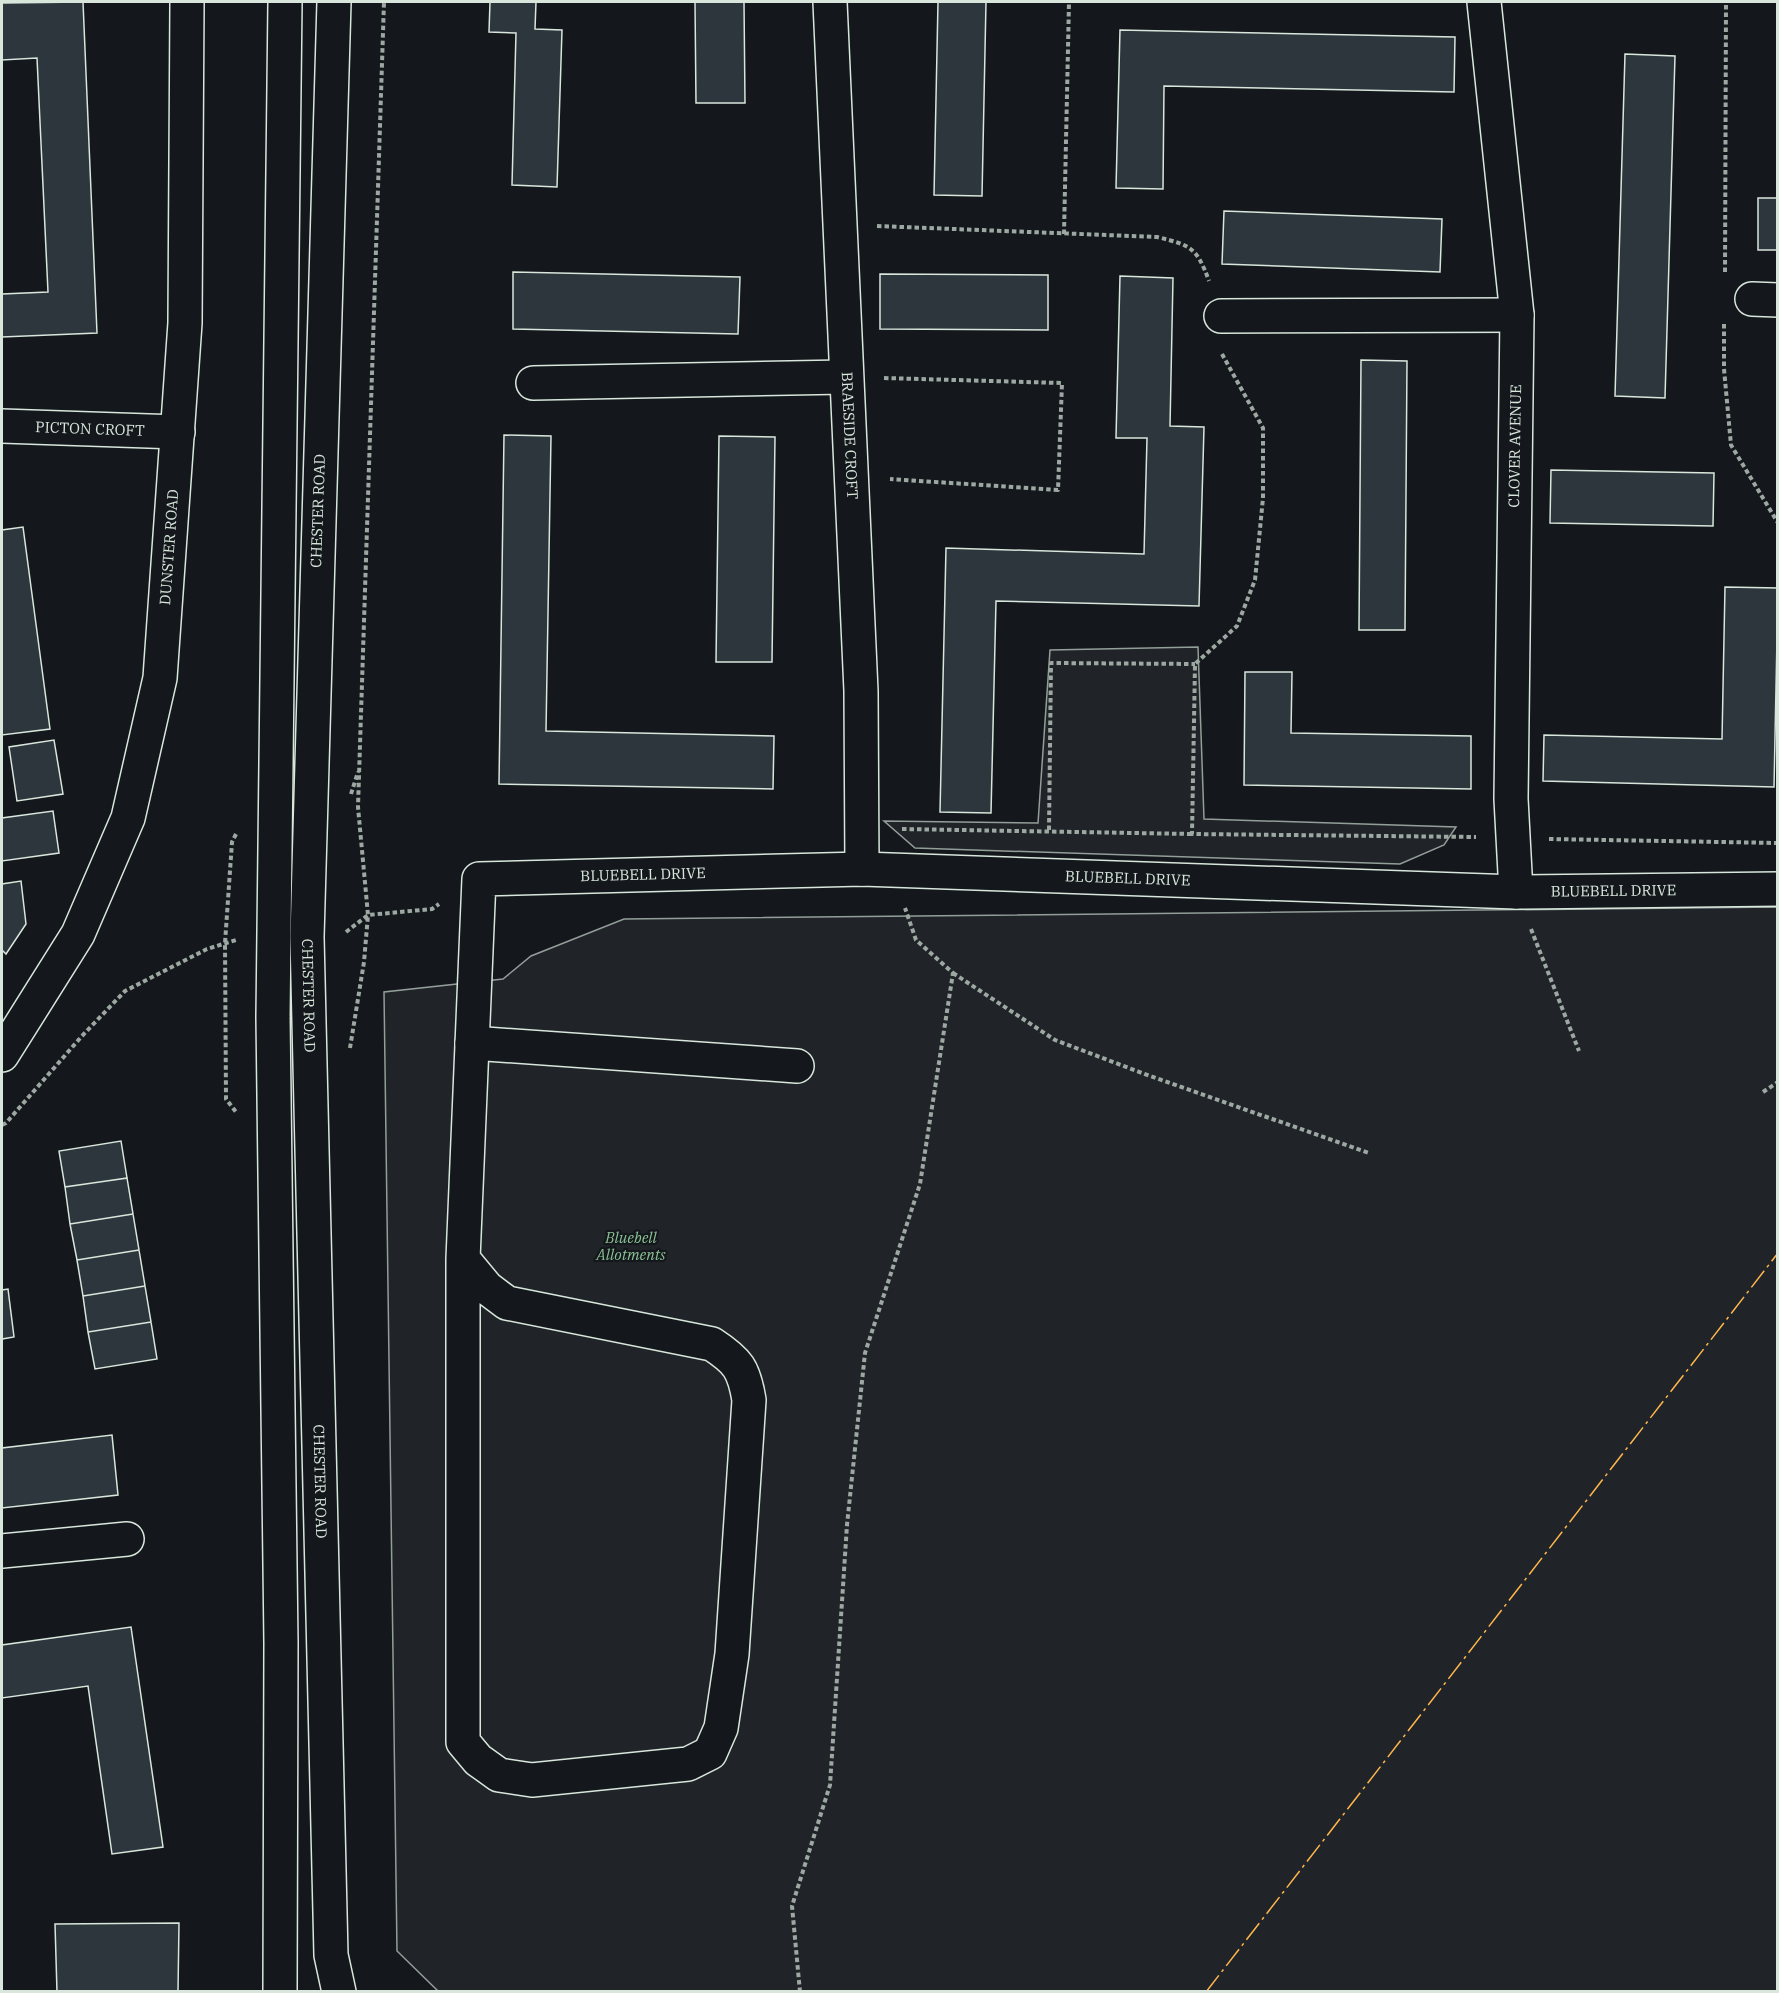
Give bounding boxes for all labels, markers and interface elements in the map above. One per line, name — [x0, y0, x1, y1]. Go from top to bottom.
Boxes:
street label: BRAESIDE CROFT — [838, 371, 862, 500]
street label: CLOVER AVENUE — [1504, 384, 1525, 508]
street label: PICTON CROFT — [35, 417, 145, 440]
street label: CHESTER ROAD — [306, 454, 329, 568]
street label: DUNSTER ROAD — [155, 489, 182, 606]
street label: BLUEBELL DRIVE — [580, 863, 706, 885]
street label: BLUEBELL DRIVE — [1065, 866, 1191, 890]
street label: BLUEBELL DRIVE — [1551, 880, 1676, 901]
street label: CHESTER ROAD — [298, 938, 320, 1053]
park label: Bluebell Allotments — [595, 1228, 666, 1264]
street label: CHESTER ROAD — [309, 1424, 331, 1539]

